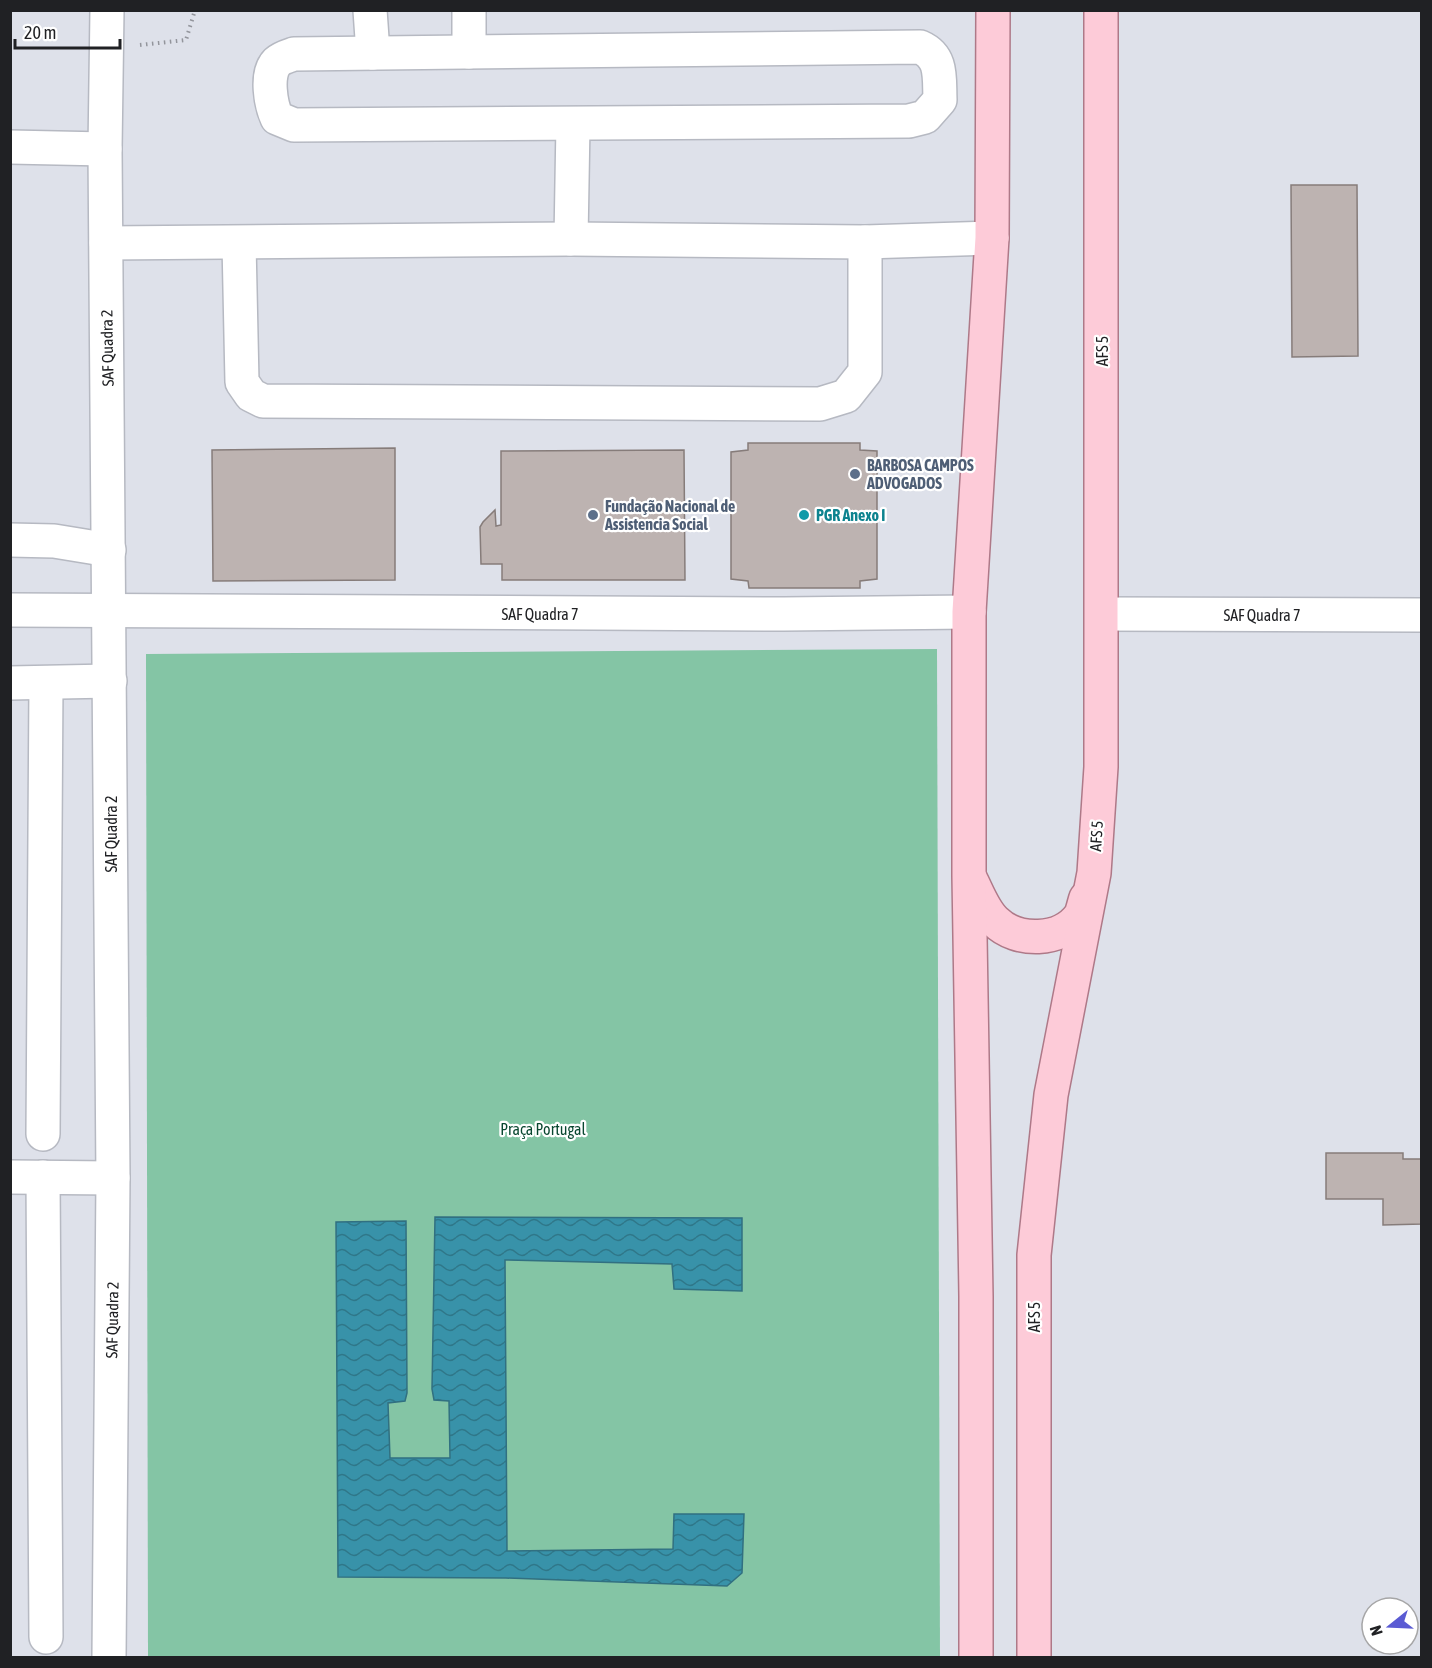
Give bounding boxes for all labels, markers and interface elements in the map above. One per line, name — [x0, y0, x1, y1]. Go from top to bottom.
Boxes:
scale bar — [15, 12, 120, 50]
text: 20 m — [24, 22, 56, 43]
street label: SAF Quadra 2 — [97, 309, 117, 387]
street label: AFS 5 — [1093, 336, 1111, 366]
place label: BARBOSA CAMPOS ADVOGADOS — [866, 456, 974, 492]
marker: BARBOSA CAMPOS ADVOGADOS — [848, 467, 862, 481]
place label: Fundação Nacional de Assistencia Social — [604, 497, 735, 533]
place label: PGR Anexo I — [816, 506, 885, 524]
marker: Fundação Nacional de Assistencia Social — [586, 508, 600, 522]
marker: PGR Anexo I — [797, 508, 811, 522]
street label: SAF Quadra 7 — [502, 605, 578, 623]
street label: SAF Quadra 7 — [1224, 606, 1300, 624]
street label: SAF Quadra 2 — [102, 796, 120, 872]
street label: AFS 5 — [1086, 820, 1106, 852]
park label: Praça Portugal — [500, 1120, 587, 1139]
street label: SAF Quadra 2 — [102, 1281, 122, 1359]
street label: AFS 5 — [1025, 1302, 1043, 1332]
north arrow — [1360, 1596, 1420, 1656]
text: N — [1366, 1623, 1386, 1638]

